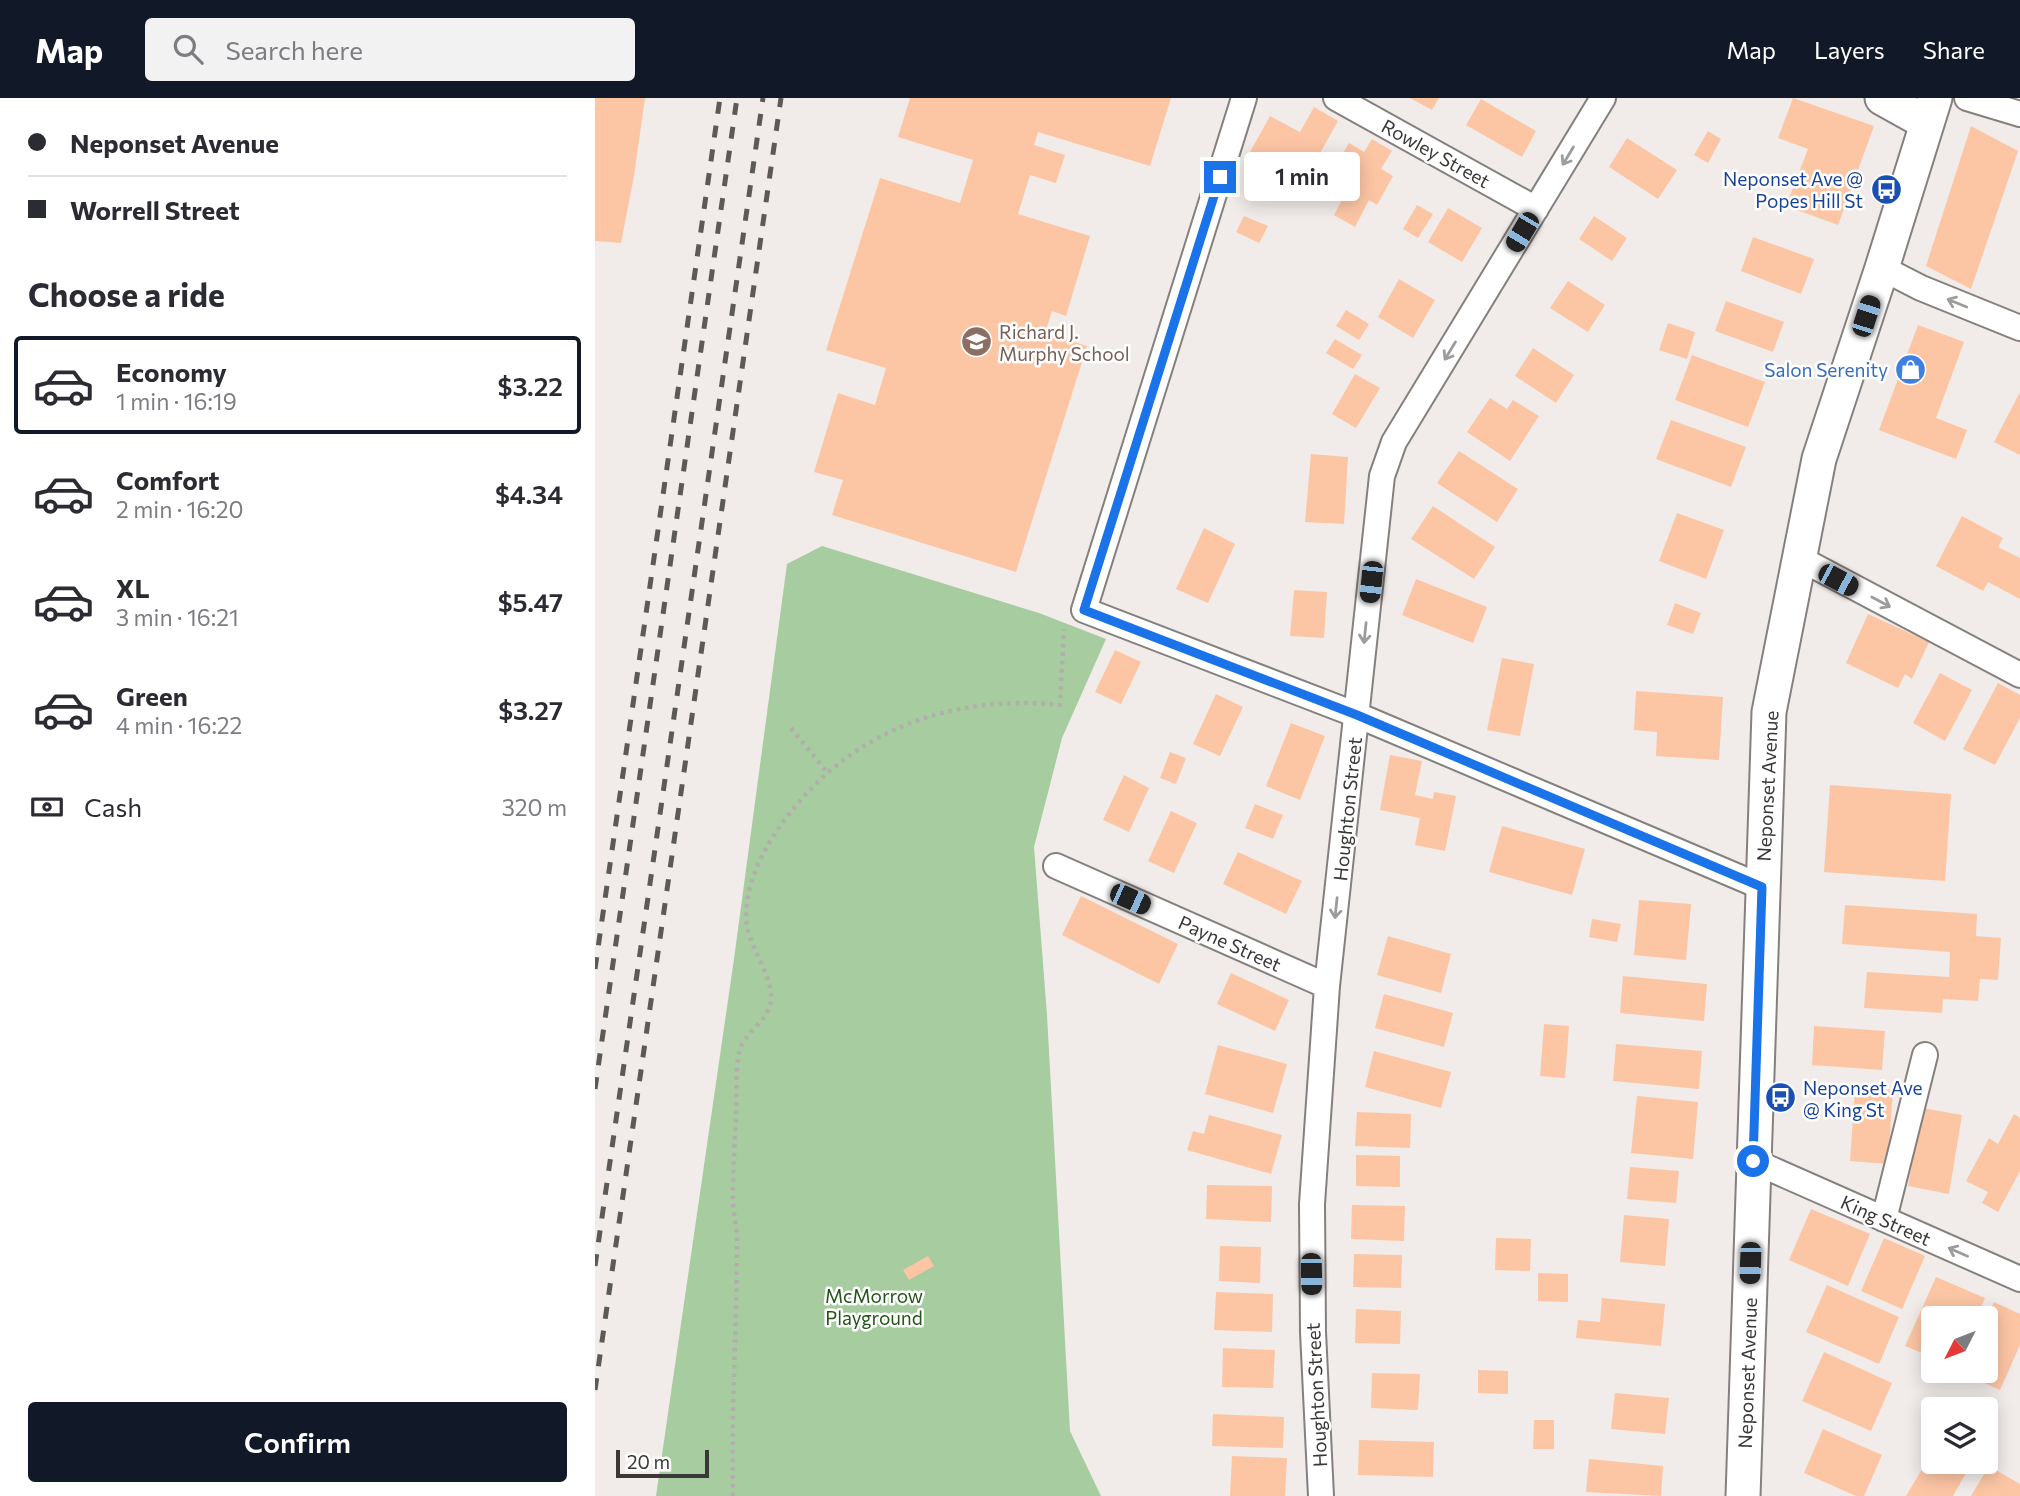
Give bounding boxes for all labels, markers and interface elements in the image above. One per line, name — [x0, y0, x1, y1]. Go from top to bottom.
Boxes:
search box — [145, 18, 635, 81]
text: Map — [35, 29, 103, 70]
icon: search — [169, 30, 207, 68]
text: Search here — [225, 34, 363, 65]
text: Map — [1727, 35, 1776, 64]
text: Layers — [1814, 35, 1885, 64]
text: Share — [1923, 35, 1985, 64]
street label: Rowley Street — [1378, 114, 1494, 192]
text: Neponset Avenue — [70, 127, 279, 158]
one-way arrow — [1560, 146, 1574, 166]
callout: 1 min — [1245, 153, 1360, 202]
route end — [1204, 161, 1236, 193]
text: 1 min — [1275, 162, 1329, 190]
place label: Neponset Ave @ Popes Hill St — [1723, 167, 1863, 212]
bus stop icon: Neponset Ave @ Popes Hill St — [1869, 172, 1903, 206]
text: Worrell Street — [70, 194, 240, 225]
car — [1503, 209, 1542, 255]
text: Choose a ride — [28, 274, 225, 314]
car — [1850, 293, 1883, 339]
one-way arrow — [1946, 295, 1968, 308]
place label: Richard J. Murphy School — [999, 320, 1130, 365]
school or university icon: Richard J. Murphy School — [959, 325, 993, 359]
one-way arrow — [1442, 340, 1456, 360]
shop icon: Salon Serenity — [1894, 352, 1928, 386]
icon: car — [32, 354, 95, 417]
text: Economy — [116, 356, 227, 387]
place label: Salon Serenity — [1764, 358, 1888, 381]
text: $3.22 — [498, 370, 563, 401]
text: 1 min · 16:19 — [116, 387, 237, 415]
icon: car — [32, 462, 95, 525]
text: Comfort — [116, 464, 219, 495]
text: $4.34 — [495, 478, 563, 509]
text: 2 min · 16:20 — [116, 495, 243, 523]
car — [1359, 560, 1384, 604]
car — [1815, 561, 1862, 599]
icon: car — [32, 570, 95, 633]
text: XL — [116, 572, 150, 603]
text: $5.47 — [498, 586, 563, 617]
one-way arrow — [1870, 595, 1890, 609]
text: 3 min · 16:21 — [116, 603, 239, 631]
one-way arrow — [1359, 621, 1372, 644]
icon: car — [32, 678, 95, 741]
text: Green — [116, 680, 188, 711]
text: $3.27 — [498, 694, 563, 725]
street label: Neponset Avenue — [1752, 710, 1782, 862]
text: 4 min · 16:22 — [116, 711, 242, 739]
street label: Houghton Street — [1328, 736, 1366, 882]
icon: cash — [28, 788, 66, 826]
text: Cash — [84, 791, 142, 822]
text: 320 m — [502, 793, 567, 821]
car — [1107, 881, 1154, 917]
one-way arrow — [1329, 896, 1342, 919]
street label: Payne Street — [1175, 910, 1285, 976]
place label: Neponset Ave @ King St — [1803, 1076, 1923, 1121]
bus stop icon: Neponset Ave @ King St — [1763, 1081, 1797, 1115]
route start — [1737, 1145, 1769, 1177]
street label: King Street — [1837, 1190, 1935, 1250]
car — [1739, 1242, 1762, 1284]
one-way arrow — [1947, 1245, 1969, 1258]
car — [1301, 1253, 1322, 1295]
park label: McMorrow Playground — [825, 1284, 923, 1329]
street label: Neponset Avenue — [1733, 1297, 1761, 1449]
north arrow — [1921, 1306, 1999, 1382]
map controls — [1921, 1306, 1998, 1474]
street label: Houghton Street — [1301, 1322, 1331, 1468]
button: layers — [1921, 1397, 1998, 1474]
button: Confirm — [28, 1402, 567, 1482]
scale bar — [616, 1447, 709, 1479]
text: 20 m — [627, 1450, 670, 1473]

